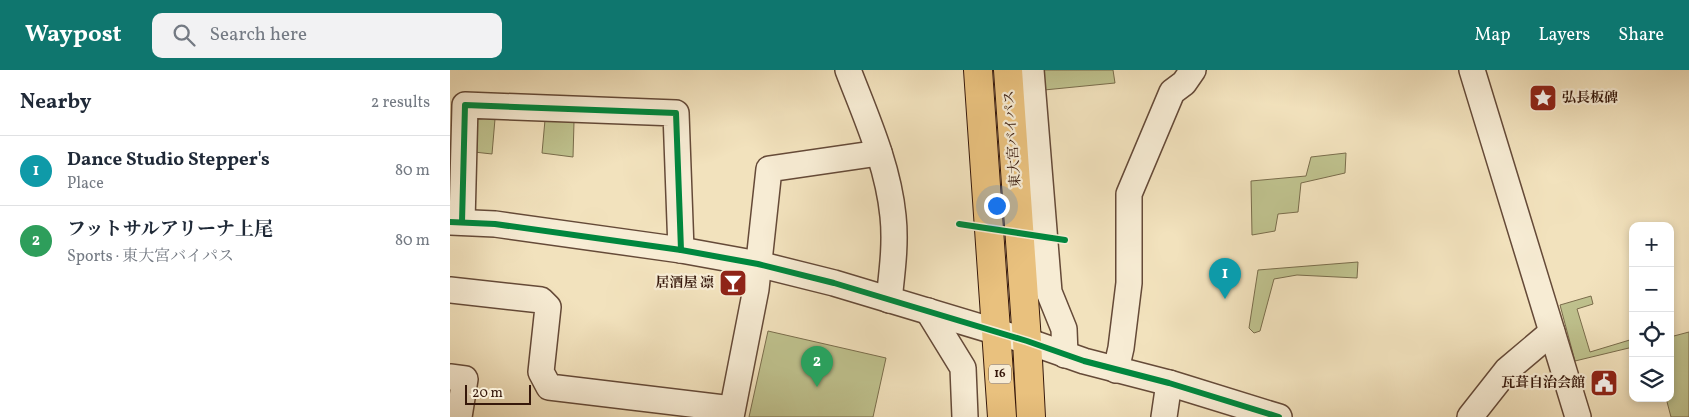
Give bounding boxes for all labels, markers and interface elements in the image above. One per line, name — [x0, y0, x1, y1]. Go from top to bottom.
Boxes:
search box — [152, 13, 502, 58]
text: Waypost — [25, 18, 122, 52]
icon: search — [170, 21, 198, 49]
text: Search here — [210, 22, 307, 48]
text: Map — [1474, 23, 1510, 48]
text: Layers — [1538, 23, 1590, 48]
text: Share — [1618, 23, 1664, 48]
place icon: 弘長板碑 — [1528, 83, 1558, 113]
text: Nearby — [20, 88, 91, 117]
place label: 弘長板碑 — [1562, 89, 1618, 108]
street label: 東大宮バイパス — [1000, 90, 1026, 188]
text: 2 results — [371, 92, 430, 114]
text: Dance Studio Stepper's — [67, 147, 270, 173]
text: 1 — [33, 160, 39, 182]
text: 80 m — [395, 160, 430, 182]
text: Place — [67, 173, 104, 195]
your location — [984, 193, 1010, 219]
text: フットサルアリーナ上尾 — [67, 217, 273, 243]
map controls — [1629, 222, 1674, 402]
button: + — [1629, 222, 1674, 267]
text: 2 — [32, 230, 40, 252]
text: 80 m — [395, 230, 430, 252]
text: Sports · 東大宮バイパス — [67, 246, 234, 268]
pin: 1 — [1209, 258, 1241, 299]
button: − — [1629, 267, 1674, 312]
bar icon: 居酒屋 凛 — [718, 268, 748, 298]
place label: 居酒屋 凛 — [655, 274, 714, 293]
button: locate — [1629, 312, 1674, 357]
pin: 2 — [801, 346, 833, 387]
button: layers — [1629, 357, 1674, 402]
road number: 16 — [989, 364, 1011, 384]
public building icon: 瓦葺自治会館 — [1589, 368, 1619, 398]
place label: 瓦葺自治会館 — [1501, 374, 1585, 393]
scale bar — [465, 382, 531, 405]
text: 20 m — [472, 384, 503, 403]

